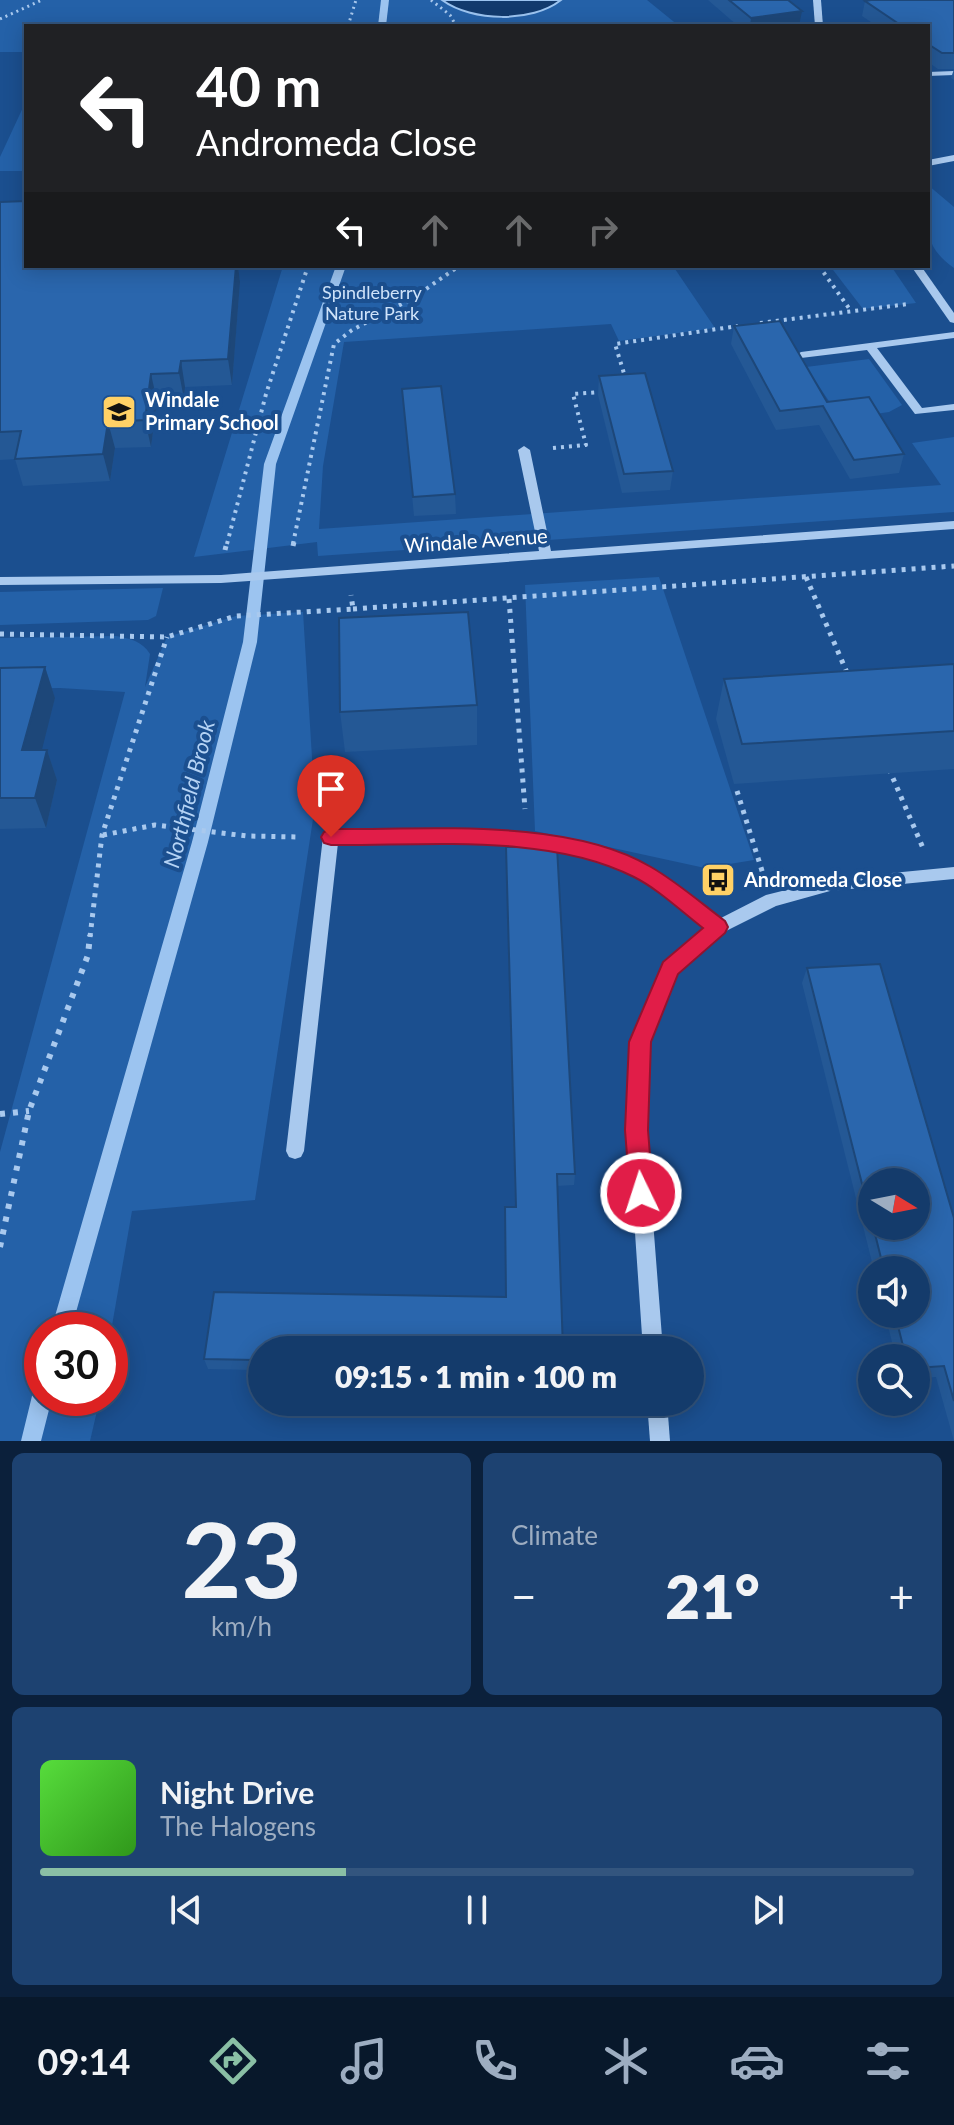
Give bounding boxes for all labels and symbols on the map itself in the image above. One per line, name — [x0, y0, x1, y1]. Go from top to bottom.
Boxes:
park label: Spindleberry Nature Park — [322, 281, 423, 324]
place label: Windale Primary School — [145, 387, 279, 434]
school or university icon: Windale Primary School — [100, 393, 138, 431]
street label: Windale Avenue — [403, 523, 548, 557]
water label: Northfield Brook — [157, 717, 220, 870]
pin — [297, 755, 365, 837]
bus stop icon: Andromeda Close — [699, 861, 737, 899]
place label: Andromeda Close — [743, 867, 902, 891]
position arrow — [599, 1151, 683, 1235]
north arrow — [858, 1168, 930, 1240]
speed limit sign: 30 — [24, 1312, 128, 1416]

